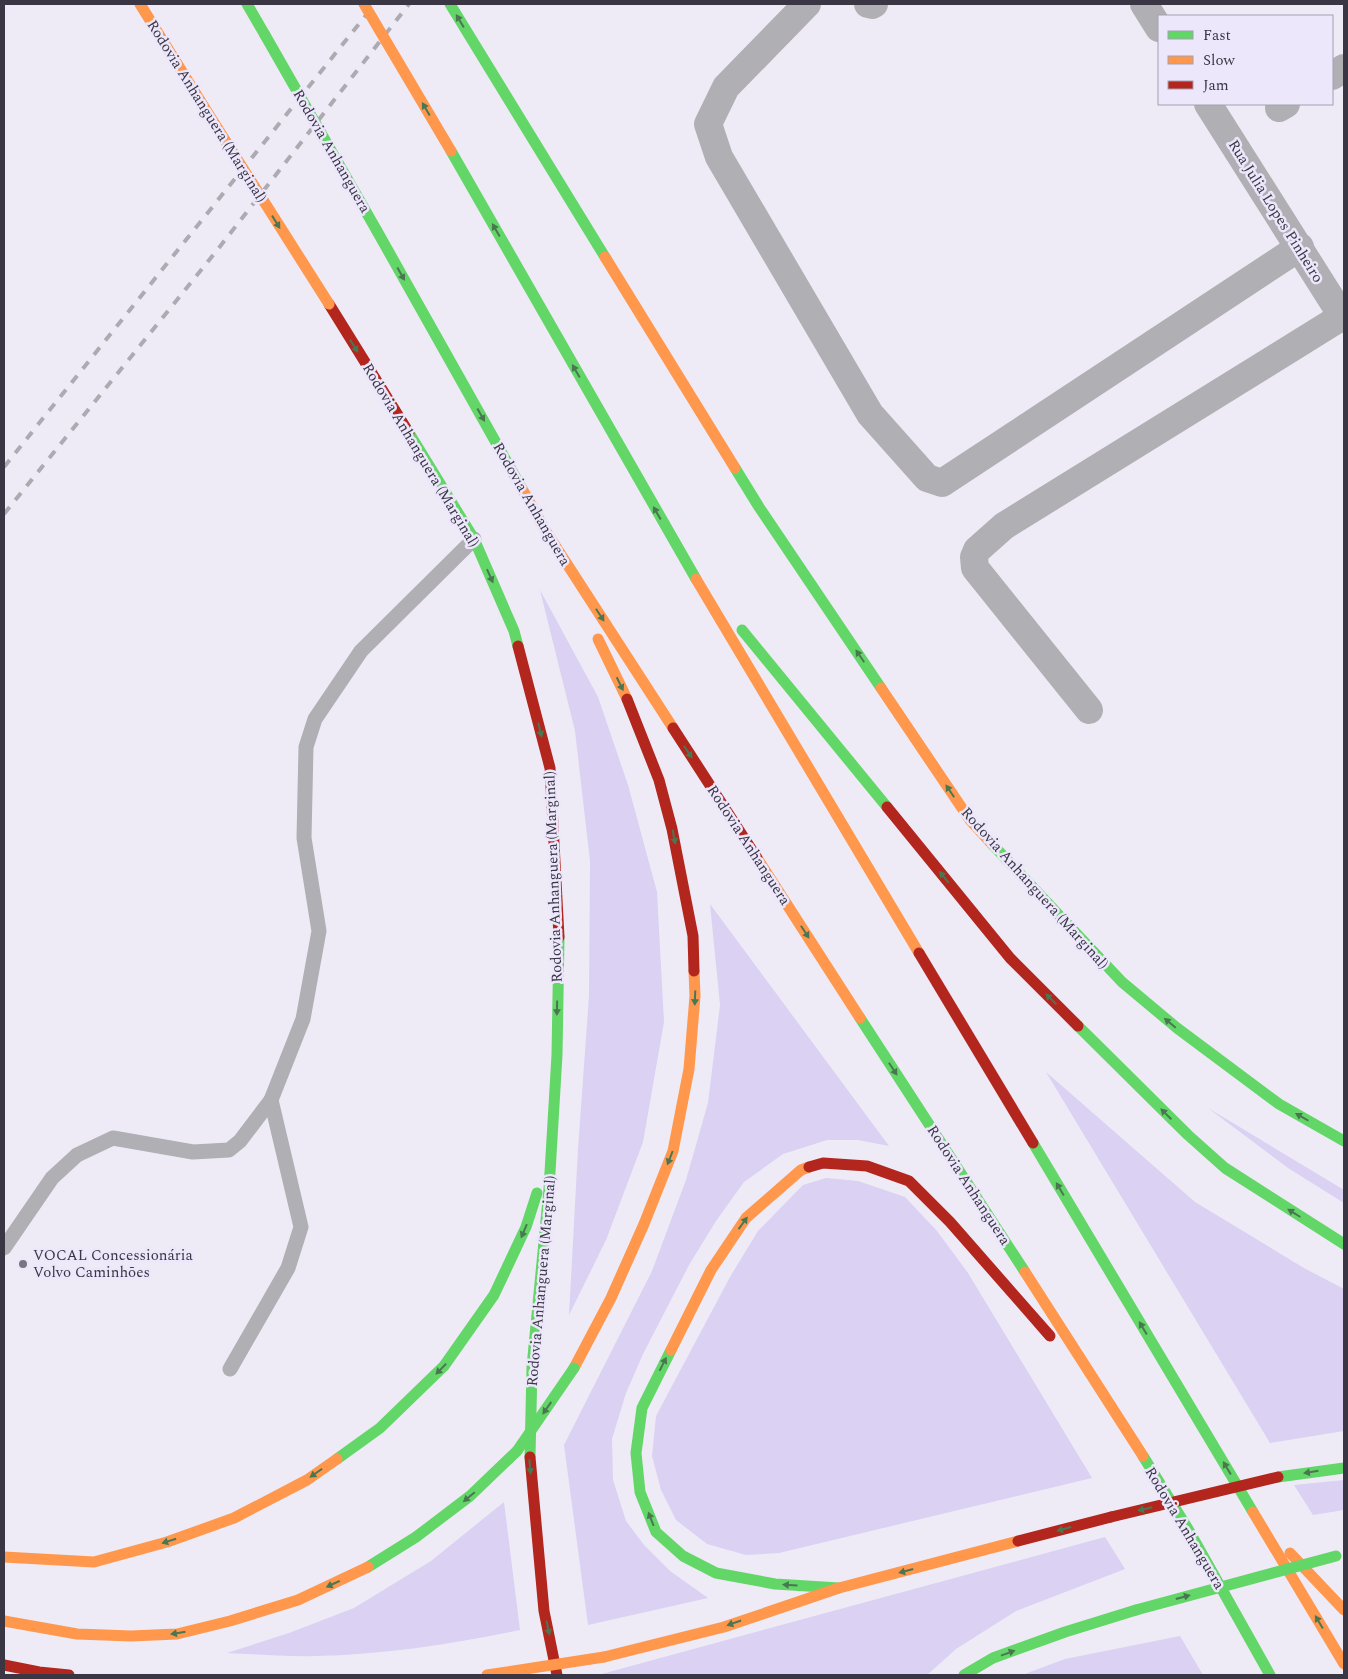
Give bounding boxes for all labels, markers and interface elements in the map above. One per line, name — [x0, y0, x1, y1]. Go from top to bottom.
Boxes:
street label: Rodovia Anhanguera (Marginal) — [141, 15, 272, 207]
one-way arrow — [455, 15, 464, 28]
legend — [1158, 15, 1333, 105]
text: Fast — [1203, 24, 1231, 47]
text: Slow — [1203, 49, 1235, 72]
text: Jam — [1203, 74, 1229, 97]
street label: Rodovia Anhanguera — [287, 85, 377, 218]
one-way arrow — [422, 103, 431, 116]
street label: Rua Julia Lopes Pinheiro — [1222, 135, 1329, 287]
one-way arrow — [272, 215, 281, 228]
one-way arrow — [491, 224, 500, 237]
one-way arrow — [397, 266, 405, 281]
one-way arrow — [350, 339, 359, 352]
street label: Rodovia Anhanguera (Marginal) — [356, 359, 485, 552]
one-way arrow — [572, 364, 580, 379]
one-way arrow — [476, 409, 485, 422]
street label: Rodovia Anhanguera — [487, 438, 577, 571]
one-way arrow — [652, 506, 661, 519]
one-way arrow — [487, 569, 495, 583]
one-way arrow — [595, 609, 605, 622]
one-way arrow — [855, 650, 865, 663]
one-way arrow — [616, 677, 624, 691]
one-way arrow — [536, 722, 544, 737]
one-way arrow — [683, 745, 693, 758]
street label: Rodovia Anhanguera (Marginal) — [538, 771, 569, 983]
street label: Rodovia Anhanguera — [701, 781, 797, 911]
one-way arrow — [946, 784, 955, 798]
street label: Rodovia Anhanguera (Marginal) — [955, 802, 1114, 975]
one-way arrow — [670, 829, 678, 845]
one-way arrow — [938, 871, 949, 884]
one-way arrow — [800, 925, 810, 939]
one-way arrow — [691, 990, 699, 1006]
one-way arrow — [1045, 993, 1057, 1005]
one-way arrow — [553, 1000, 561, 1016]
one-way arrow — [1164, 1017, 1177, 1028]
one-way arrow — [888, 1062, 898, 1075]
one-way arrow — [1160, 1108, 1172, 1120]
one-way arrow — [1295, 1113, 1308, 1122]
street label: Rodovia Anhanguera — [921, 1121, 1017, 1251]
one-way arrow — [666, 1150, 673, 1165]
street label: Rodovia Anhanguera (Marginal) — [521, 1175, 562, 1387]
one-way arrow — [1055, 1182, 1064, 1195]
one-way arrow — [1287, 1208, 1301, 1217]
one-way arrow — [738, 1216, 748, 1230]
one-way arrow — [520, 1224, 528, 1238]
place label: VOCAL Concessionária Volvo Caminhões — [33, 1244, 193, 1284]
marker: VOCAL Concessionária Volvo Caminhões — [17, 1258, 29, 1270]
one-way arrow — [1139, 1322, 1148, 1335]
one-way arrow — [659, 1357, 667, 1372]
one-way arrow — [435, 1363, 447, 1375]
one-way arrow — [542, 1402, 552, 1415]
one-way arrow — [527, 1459, 535, 1475]
one-way arrow — [1222, 1461, 1231, 1474]
street label: Rodovia Anhanguera — [1139, 1463, 1231, 1595]
one-way arrow — [310, 1468, 323, 1478]
one-way arrow — [1303, 1468, 1319, 1476]
one-way arrow — [463, 1491, 476, 1502]
one-way arrow — [1138, 1505, 1153, 1513]
one-way arrow — [646, 1512, 654, 1526]
one-way arrow — [1056, 1525, 1071, 1533]
one-way arrow — [162, 1538, 177, 1546]
one-way arrow — [899, 1567, 914, 1575]
one-way arrow — [326, 1580, 340, 1588]
one-way arrow — [782, 1581, 798, 1589]
one-way arrow — [1176, 1593, 1191, 1601]
one-way arrow — [1315, 1616, 1324, 1629]
one-way arrow — [727, 1620, 742, 1628]
one-way arrow — [544, 1621, 552, 1636]
one-way arrow — [170, 1629, 186, 1637]
one-way arrow — [1000, 1649, 1015, 1656]

